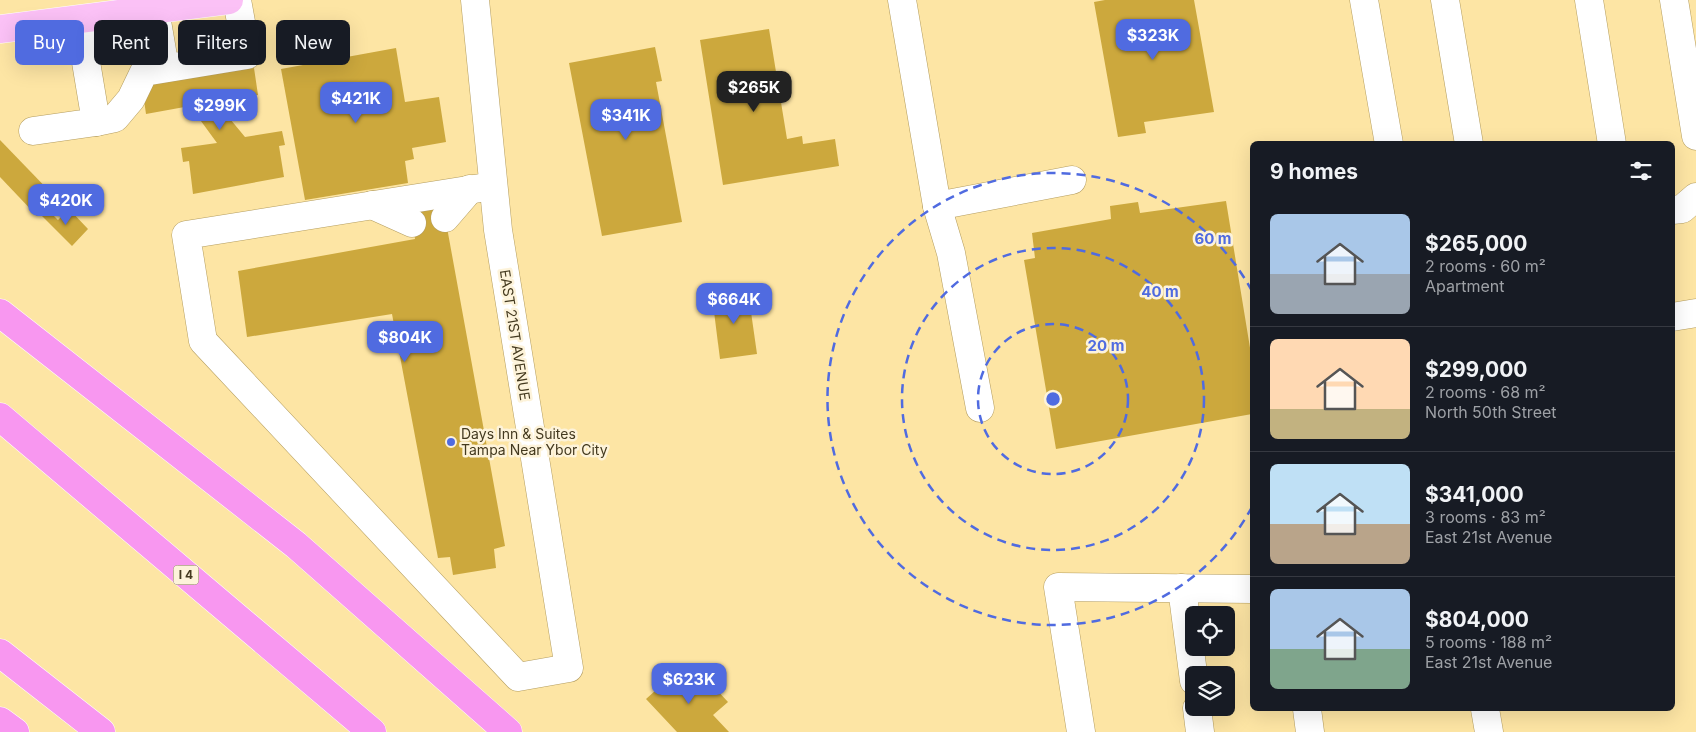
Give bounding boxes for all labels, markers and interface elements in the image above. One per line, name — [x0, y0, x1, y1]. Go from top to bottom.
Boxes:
pin: $323K — [1118, 18, 1188, 61]
chip: Buy — [15, 20, 84, 65]
chip: Rent — [94, 20, 168, 65]
chip: Filters — [178, 20, 266, 65]
chip: New — [276, 20, 350, 65]
text: $323K — [1127, 25, 1179, 45]
pin: $265K — [719, 70, 789, 113]
text: $265K — [728, 77, 780, 97]
pin: $421K — [321, 82, 391, 124]
pin: $299K — [185, 88, 255, 131]
text: $421K — [331, 88, 381, 108]
text: $299K — [194, 95, 246, 115]
pin: $341K — [591, 98, 661, 141]
text: $341K — [601, 105, 651, 125]
icon: filters — [1627, 157, 1655, 185]
text: 9 homes — [1270, 159, 1358, 184]
pin: $420K — [31, 184, 101, 226]
text: $420K — [39, 190, 93, 210]
text: 60 m — [1194, 229, 1232, 248]
text: $265,000 — [1425, 231, 1527, 256]
icon: home — [1310, 234, 1370, 294]
text: 2 rooms · 60 m² — [1425, 256, 1546, 276]
street label: EAST 21ST AVENUE — [497, 268, 534, 402]
text: Apartment — [1425, 276, 1505, 296]
pin: $664K — [699, 282, 769, 325]
text: 40 m — [1141, 282, 1179, 301]
text: $664K — [707, 289, 761, 309]
pin: $804K — [370, 320, 440, 363]
text: $804K — [378, 327, 432, 347]
text: 20 m — [1088, 336, 1124, 355]
text: $299,000 — [1425, 357, 1528, 382]
icon: home — [1310, 359, 1370, 419]
text: 2 rooms · 68 m² — [1425, 382, 1546, 402]
centre of rings — [1044, 390, 1062, 408]
text: North 50th Street — [1425, 402, 1557, 422]
place label: Days Inn & Suites Tampa Near Ybor City — [461, 425, 608, 458]
marker: Days Inn & Suites Tampa Near Ybor City — [445, 436, 457, 448]
text: $341,000 — [1425, 482, 1524, 507]
icon: home — [1310, 484, 1370, 544]
text: 3 rooms · 83 m² — [1425, 507, 1546, 527]
text: East 21st Avenue — [1425, 527, 1552, 547]
road number: I 4 — [174, 566, 198, 584]
map controls — [1185, 606, 1235, 716]
button: locate — [1185, 606, 1235, 656]
text: $804,000 — [1425, 607, 1529, 632]
icon: home — [1310, 609, 1370, 669]
text: 5 rooms · 188 m² — [1425, 632, 1552, 652]
text: East 21st Avenue — [1425, 652, 1552, 672]
pin: $623K — [654, 662, 724, 705]
button: layers — [1185, 666, 1235, 716]
text: $623K — [663, 669, 715, 689]

